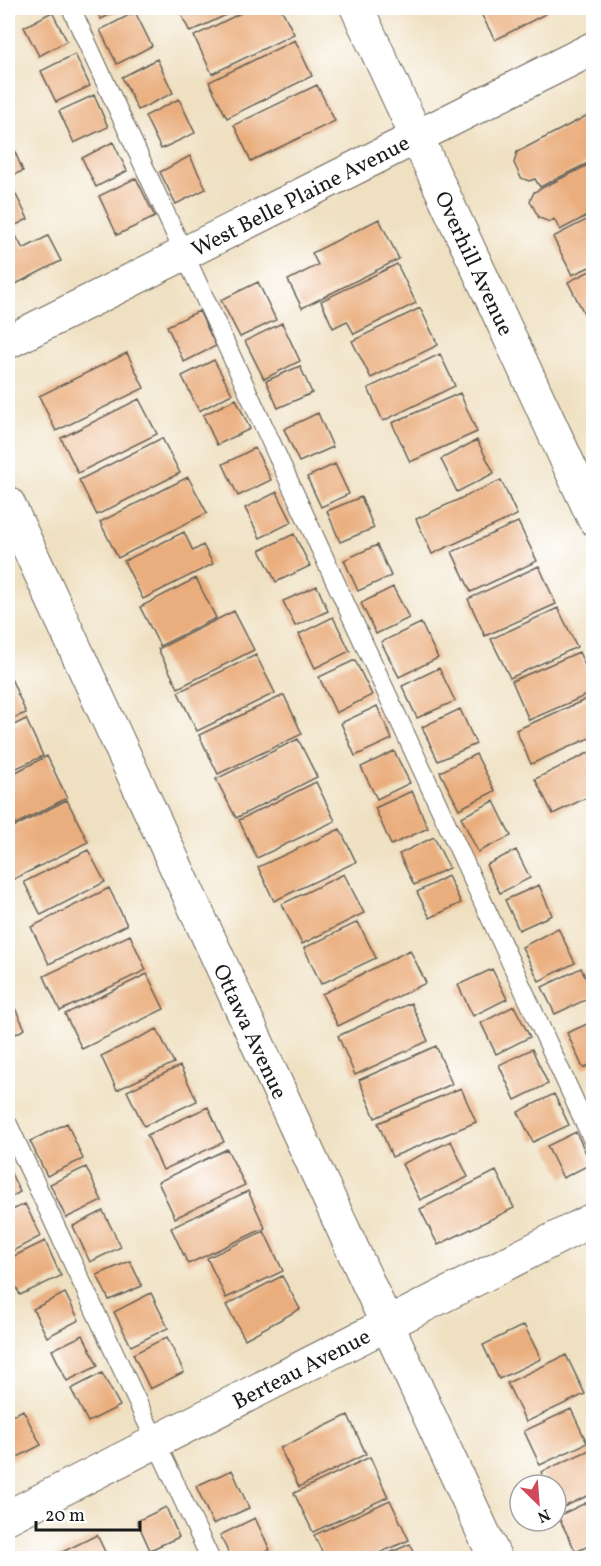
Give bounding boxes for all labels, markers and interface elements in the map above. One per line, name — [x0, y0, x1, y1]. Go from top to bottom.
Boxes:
street label: West Belle Plaine Avenue — [187, 129, 416, 266]
street label: Overhill Avenue — [426, 187, 520, 341]
street label: Ottawa Avenue — [204, 959, 294, 1105]
street label: Berteau Avenue — [228, 1322, 376, 1418]
north arrow — [508, 1473, 568, 1533]
scale bar — [36, 1494, 140, 1532]
text: N — [533, 1502, 553, 1527]
text: 20 m — [45, 1504, 85, 1529]

